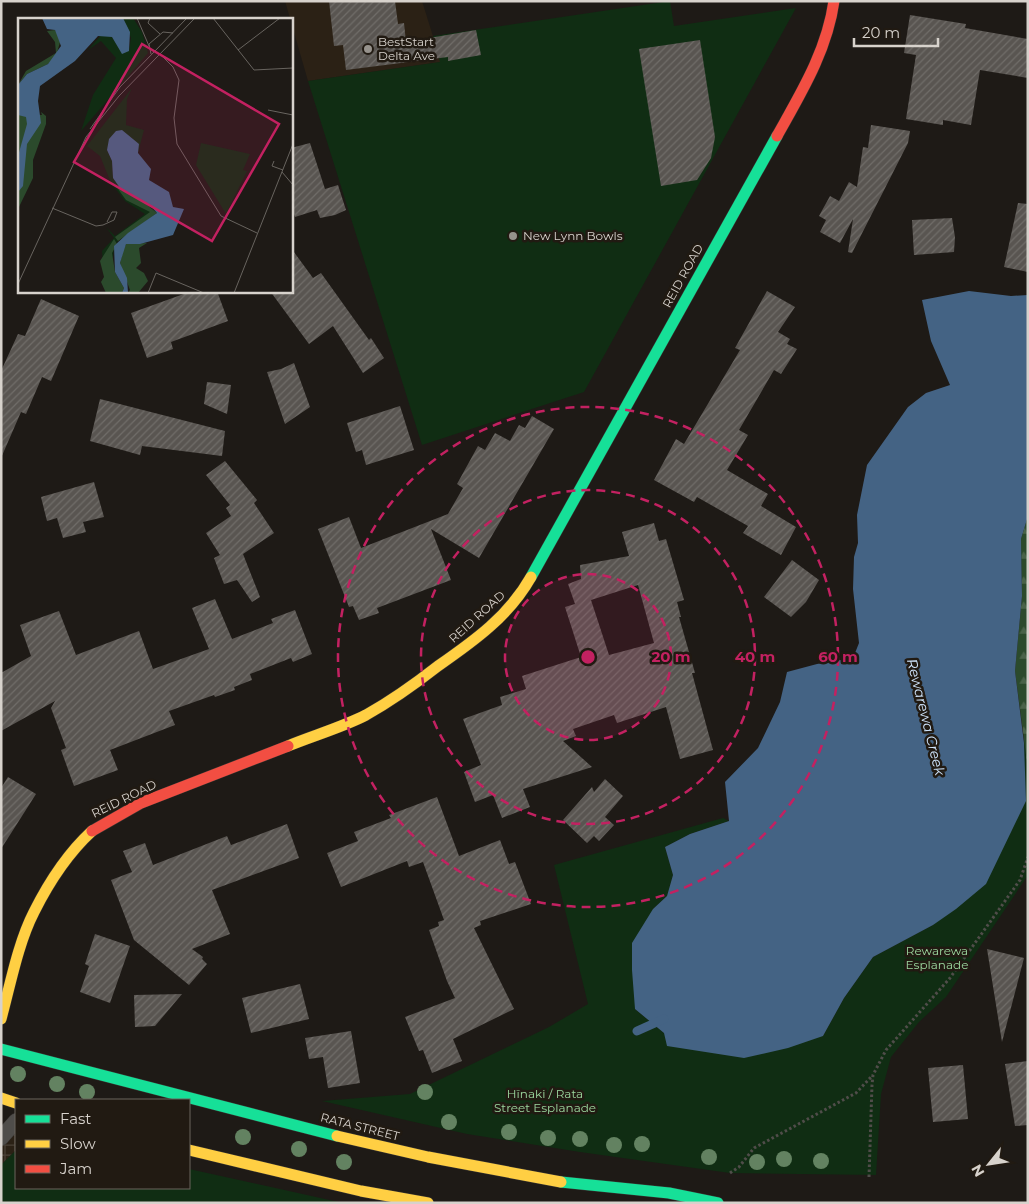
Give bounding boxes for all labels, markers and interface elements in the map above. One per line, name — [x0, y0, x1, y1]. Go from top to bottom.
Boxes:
scale bar — [854, 15, 938, 47]
inset map — [18, 18, 292, 292]
text: 20 m — [862, 23, 900, 42]
place label: BestStart Delta Ave — [378, 34, 435, 63]
marker: BestStart Delta Ave — [362, 43, 374, 55]
place label: New Lynn Bowls — [523, 228, 623, 243]
marker: New Lynn Bowls — [507, 230, 519, 242]
street label: REID ROAD — [659, 241, 706, 310]
street label: REID ROAD — [445, 587, 508, 646]
text: 20 m — [651, 647, 691, 666]
text: 40 m — [735, 647, 775, 666]
text: 60 m — [818, 647, 858, 666]
centre of rings — [579, 648, 597, 666]
water label: Rewarewa Creek — [903, 657, 949, 778]
street label: REID ROAD — [89, 776, 159, 821]
park label: Rewarewa Esplanade — [906, 943, 968, 972]
park label: Hīnaki / Rata Street Esplanade — [494, 1086, 596, 1115]
legend — [15, 1099, 190, 1189]
text: Fast — [60, 1109, 91, 1128]
street label: RATA STREET — [319, 1109, 401, 1144]
text: Slow — [60, 1134, 96, 1153]
north arrow — [964, 1139, 1014, 1189]
text: Jam — [59, 1159, 92, 1178]
text: N — [967, 1161, 988, 1180]

